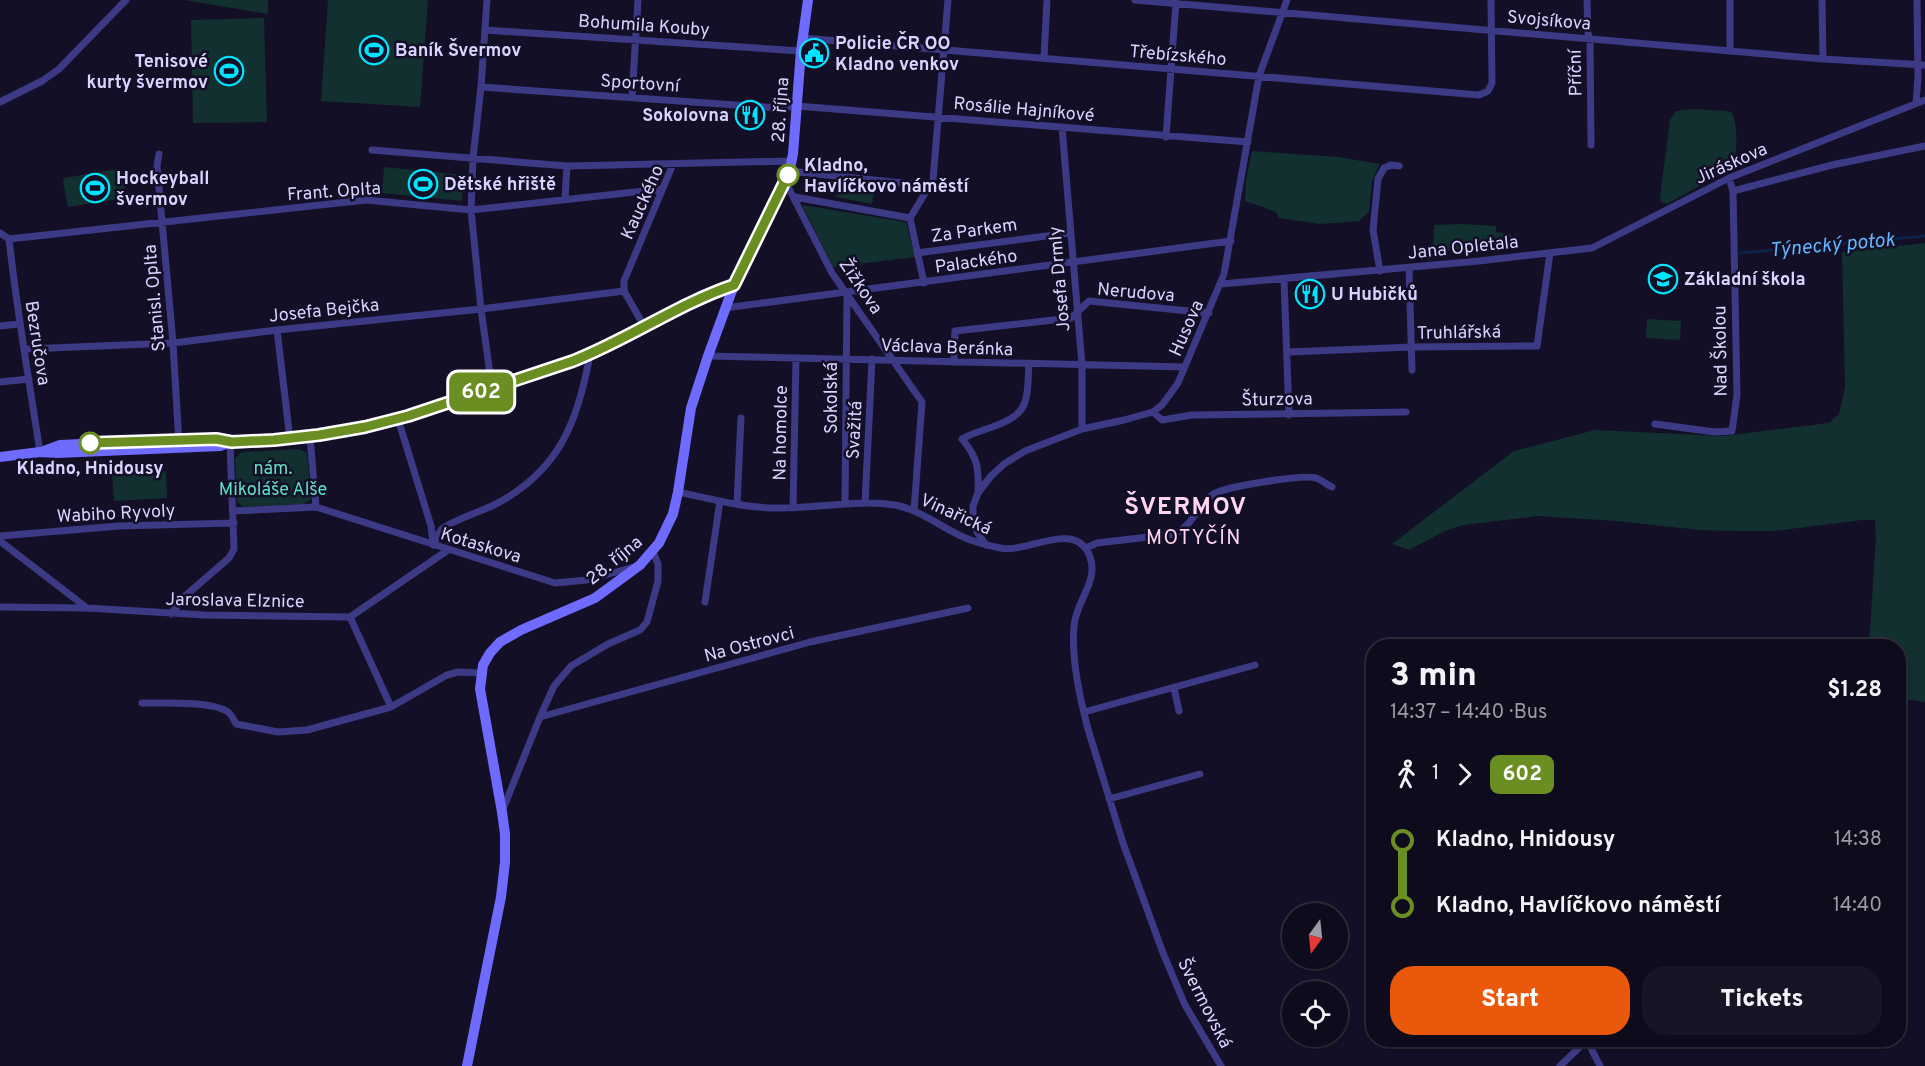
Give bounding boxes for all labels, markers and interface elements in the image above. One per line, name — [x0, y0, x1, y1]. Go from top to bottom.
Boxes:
street label: Svojsíkova — [1506, 6, 1592, 37]
street label: Bohumila Kouby — [577, 10, 710, 43]
place label: Policie ČR OO Kladno venkov — [835, 31, 959, 77]
sports icon: Baník Švermov — [358, 34, 390, 66]
public building icon: Policie ČR OO Kladno venkov — [798, 37, 830, 69]
place label: Baník Švermov — [395, 38, 521, 63]
street label: Třebízského — [1128, 41, 1227, 72]
street label: Příční — [1565, 48, 1588, 97]
place label: Tenisové kurty švermov — [87, 51, 208, 95]
sports icon: Tenisové kurty švermov — [213, 55, 245, 87]
street label: Sportovní — [600, 70, 682, 99]
street label: 28. října — [768, 76, 795, 144]
street label: Rosálie Hajníkové — [952, 93, 1095, 128]
restaurant icon: Sokolovna — [734, 99, 766, 131]
place label: Sokolovna — [642, 105, 729, 128]
street label: Jiráskova — [1692, 138, 1771, 190]
place label: Kladno, Havlíčkovo náměstí — [804, 155, 970, 199]
street label: Kauckého — [617, 162, 670, 244]
marker: Kladno, Havlíčkovo náměstí — [777, 164, 799, 186]
place label: Hockeyball švermov — [116, 168, 210, 212]
sports icon: Dětské hřiště — [407, 168, 439, 200]
sports icon: Hockeyball švermov — [79, 172, 111, 204]
place label: Dětské hřiště — [444, 174, 556, 197]
street label: Frant. Oplta — [286, 178, 382, 207]
street label: Za Parkem — [929, 214, 1019, 249]
street label: Josefa Drmly — [1044, 225, 1077, 333]
water label: Týnecký potok — [1768, 227, 1897, 264]
street label: Jana Opletala — [1407, 231, 1520, 266]
street label: Stanisl. Oplta — [139, 243, 172, 352]
street label: Palackého — [933, 245, 1019, 280]
street label: Žižkova — [833, 253, 888, 319]
school or university icon: Základní škola — [1647, 263, 1679, 295]
place label: Základní škola — [1684, 269, 1806, 292]
restaurant icon: U Hubičků — [1294, 278, 1326, 310]
street label: Nerudova — [1096, 279, 1176, 308]
place label: U Hubičků — [1331, 284, 1418, 307]
street label: Josefa Bejčka — [268, 294, 380, 329]
street label: Husova — [1165, 297, 1210, 360]
street label: Bezručova — [18, 299, 55, 387]
street label: Nad Školou — [1707, 305, 1734, 397]
street label: Truhlářská — [1417, 321, 1501, 346]
street label: Václava Beránka — [880, 335, 1014, 362]
street label: Sokolská — [821, 362, 844, 434]
line badge: 602 — [446, 372, 516, 412]
text: 602 — [461, 379, 501, 406]
street label: Na homolce — [769, 385, 794, 481]
street label: Šturzova — [1241, 386, 1313, 413]
street label: Svažitá — [842, 400, 869, 460]
marker: Kladno, Hnidousy — [79, 432, 101, 454]
place label: Kladno, Hnidousy — [17, 458, 163, 481]
park label: nám. Mikoláše Alše — [219, 458, 327, 502]
street label: Vinařická — [916, 489, 995, 541]
district label: ŠVERMOV — [1124, 491, 1248, 523]
street label: Wabiho Ryvoly — [56, 500, 176, 529]
street label: Kotaskova — [437, 523, 524, 570]
district label: MOTYČÍN — [1146, 524, 1242, 552]
street label: 28. října — [582, 531, 648, 591]
street label: Jaroslava Elznice — [165, 589, 305, 614]
street label: Na Ostrovci — [702, 622, 797, 668]
text: 3 min — [1390, 656, 1477, 698]
text: $1.28 — [1827, 677, 1882, 704]
text: 14:37 – 14:40 · Bus — [1390, 700, 1547, 726]
icon: walk — [1390, 758, 1423, 791]
icon: forward — [1448, 758, 1481, 791]
text: 1 — [1432, 761, 1439, 787]
text: 602 — [1502, 761, 1542, 788]
text: Kladno, Hnidousy — [1436, 827, 1615, 854]
text: 14:38 — [1834, 827, 1882, 853]
text: Kladno, Havlíčkovo náměstí — [1436, 893, 1720, 920]
text: 14:40 — [1833, 893, 1882, 919]
north arrow — [1282, 903, 1348, 969]
map controls — [1282, 903, 1348, 1047]
street label: Švermovská — [1171, 954, 1238, 1053]
button: Start — [1390, 966, 1630, 1035]
button: Tickets — [1642, 966, 1882, 1035]
button: locate — [1282, 981, 1348, 1047]

